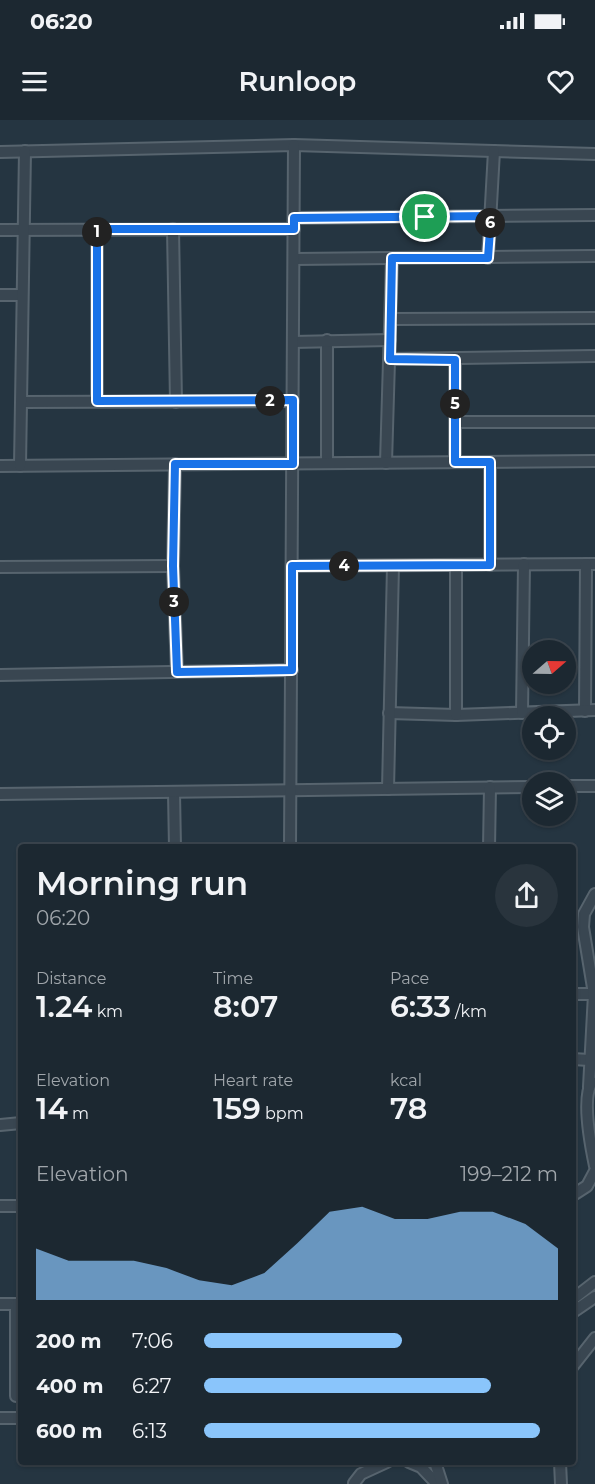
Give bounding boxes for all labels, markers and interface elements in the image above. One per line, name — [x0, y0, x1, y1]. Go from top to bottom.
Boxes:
text: 06:20 — [30, 8, 93, 35]
icon: menu — [18, 65, 51, 98]
text: Runloop — [239, 65, 356, 98]
icon: heart — [544, 65, 577, 98]
pin — [399, 191, 450, 242]
icon: arrive — [408, 200, 441, 233]
pin: 6 — [475, 208, 505, 238]
text: 6 — [485, 213, 495, 232]
pin: 1 — [82, 217, 112, 247]
text: 1 — [94, 222, 100, 241]
pin: 2 — [255, 386, 285, 416]
pin: 5 — [440, 389, 470, 419]
text: 2 — [265, 391, 275, 410]
text: 5 — [450, 394, 460, 413]
pin: 4 — [329, 551, 359, 581]
text: 4 — [338, 556, 350, 575]
pin: 3 — [159, 587, 189, 617]
text: 3 — [169, 592, 179, 611]
north arrow — [522, 640, 576, 694]
map controls — [522, 640, 576, 826]
button: locate — [522, 706, 576, 760]
button: layers — [522, 772, 576, 826]
text: Morning run — [36, 863, 248, 903]
button: share — [495, 864, 558, 927]
text: 06:20 — [36, 906, 90, 930]
text: Distance — [36, 969, 106, 988]
text: Time — [213, 969, 253, 988]
text: Pace — [390, 969, 429, 988]
text: 1.24 — [36, 988, 92, 1025]
text: 8:07 — [213, 988, 278, 1025]
text: 6:33 — [390, 988, 451, 1025]
text: km — [92, 1002, 123, 1021]
text: /km — [451, 1002, 487, 1021]
text: Elevation — [36, 1071, 110, 1090]
text: Heart rate — [213, 1071, 293, 1090]
text: kcal — [390, 1071, 422, 1090]
text: 14 — [36, 1090, 68, 1127]
text: 159 — [213, 1090, 261, 1127]
text: 78 — [390, 1090, 427, 1127]
text: m — [68, 1104, 89, 1123]
text: bpm — [261, 1104, 304, 1123]
text: Elevation — [36, 1162, 128, 1186]
text: 199–212 m — [460, 1162, 558, 1186]
text: 200 m — [36, 1329, 102, 1353]
text: 7:06 — [132, 1329, 173, 1353]
text: 400 m — [36, 1374, 104, 1398]
text: 6:27 — [132, 1374, 172, 1398]
text: 600 m — [36, 1419, 103, 1443]
text: 6:13 — [132, 1419, 167, 1443]

